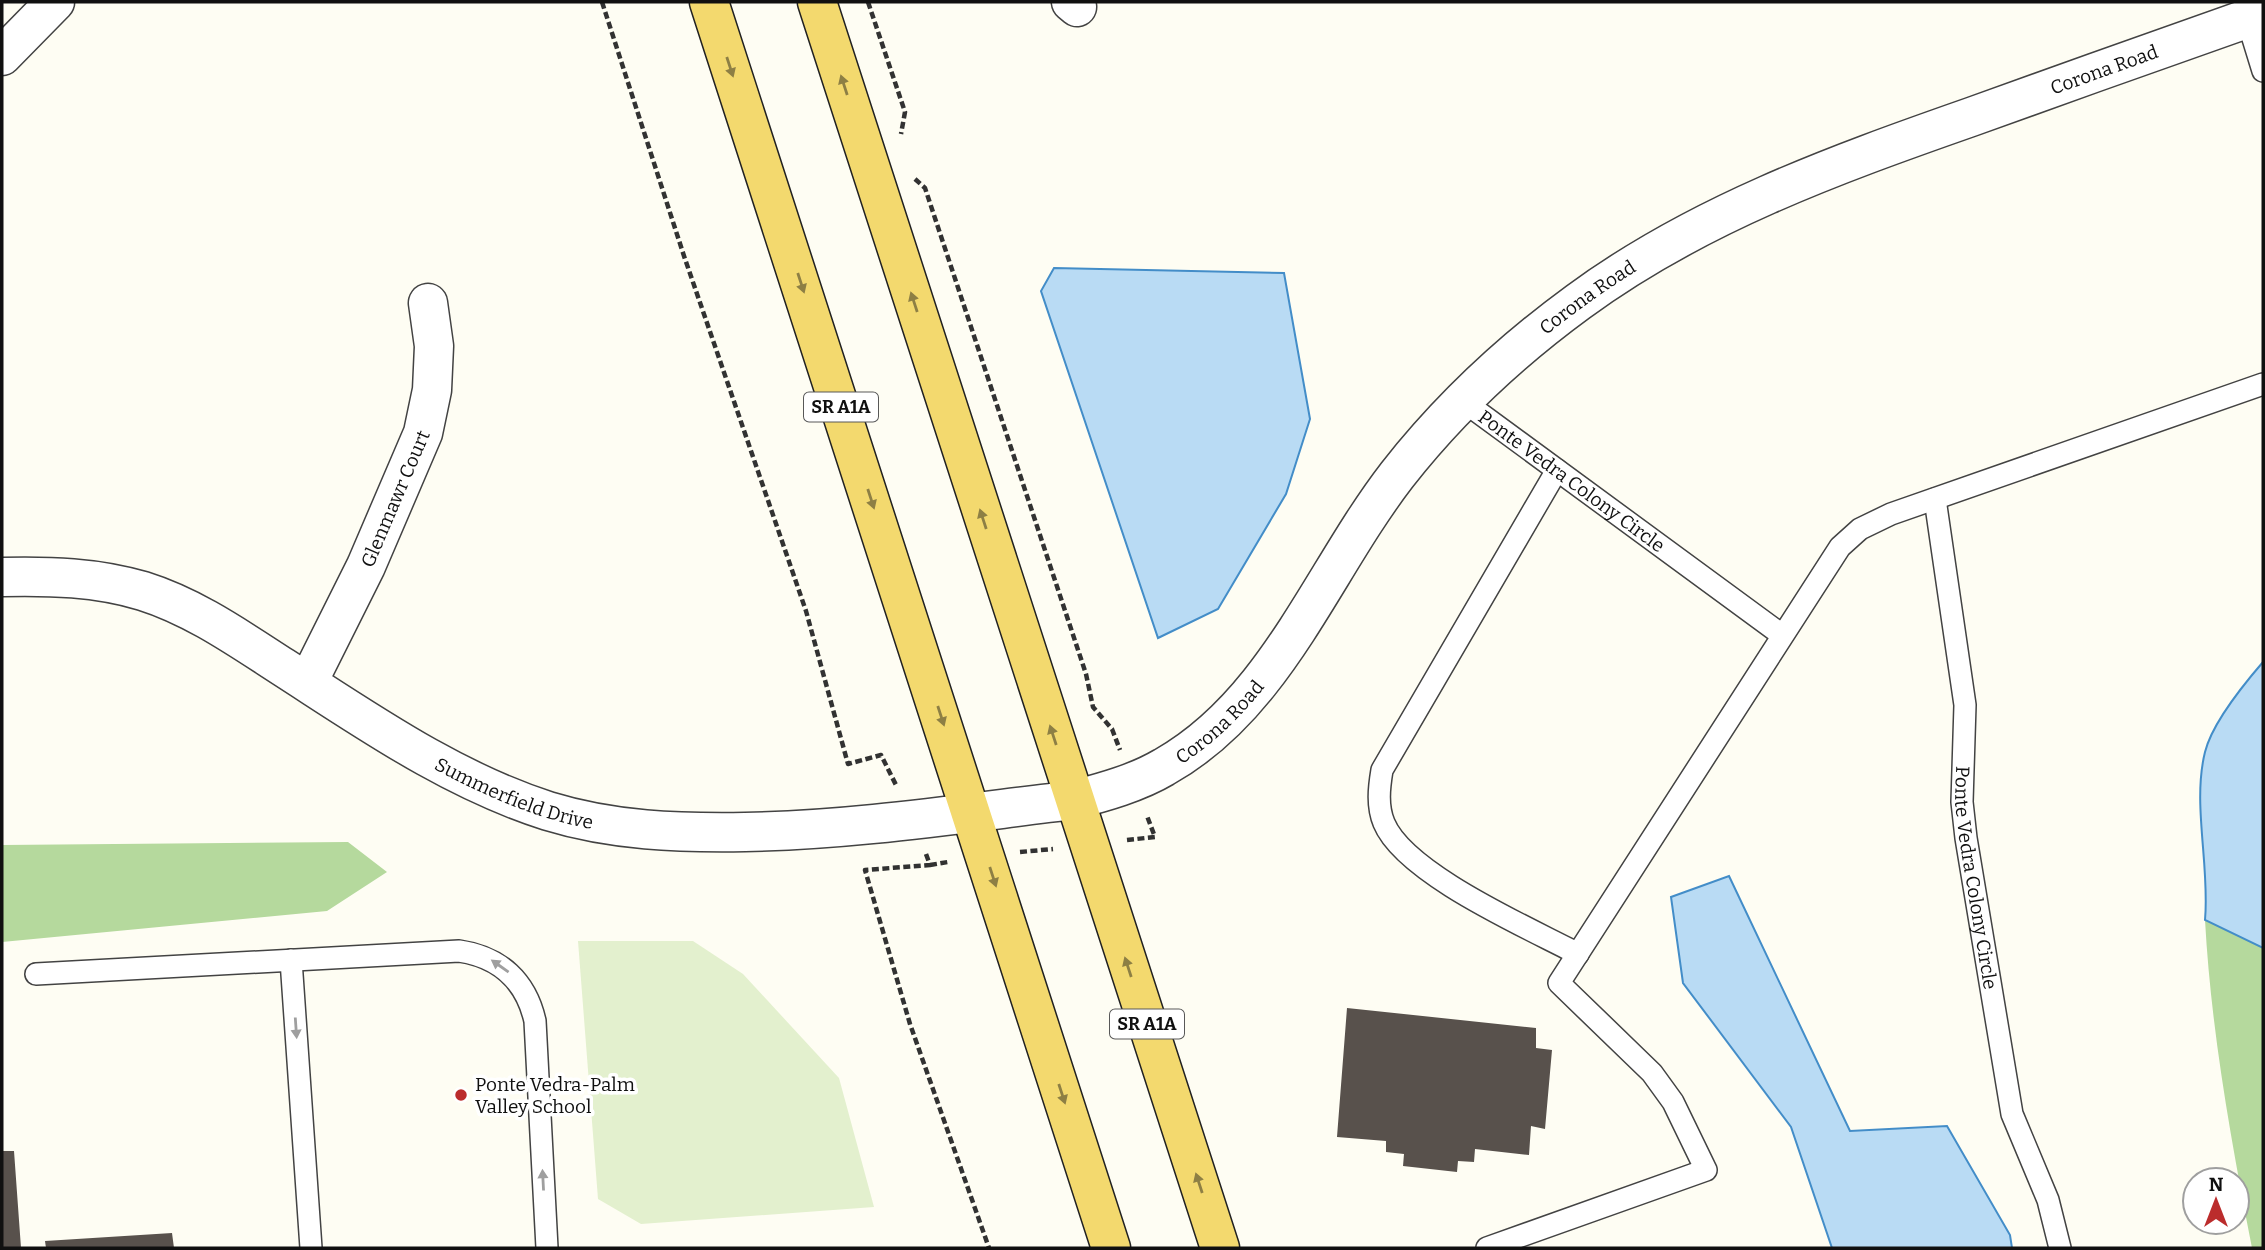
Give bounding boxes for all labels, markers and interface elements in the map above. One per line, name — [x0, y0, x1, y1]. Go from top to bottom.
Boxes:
street label: Corona Road — [2047, 40, 2161, 99]
one-way arrow — [726, 56, 736, 77]
one-way arrow — [838, 75, 849, 96]
street label: Corona Road — [1534, 255, 1639, 339]
one-way arrow — [796, 273, 806, 294]
one-way arrow — [908, 291, 918, 312]
road number: SR A1A — [804, 393, 878, 422]
street label: Ponte Vedra Colony Circle — [1474, 405, 1670, 557]
street label: Glenmawr Court — [355, 427, 434, 571]
one-way arrow — [866, 489, 877, 510]
one-way arrow — [978, 508, 988, 529]
street label: Corona Road — [1171, 675, 1268, 769]
one-way arrow — [936, 705, 947, 726]
one-way arrow — [1047, 724, 1058, 745]
street label: Summerfield Drive — [431, 752, 595, 833]
street label: Ponte Vedra Colony Circle — [1950, 766, 2003, 991]
one-way arrow — [989, 867, 999, 888]
one-way arrow — [1122, 957, 1133, 978]
one-way arrow — [490, 959, 510, 972]
road number: SR A1A — [1110, 1009, 1184, 1038]
one-way arrow — [291, 1017, 302, 1039]
place label: Ponte Vedra-Palm Valley School — [475, 1073, 635, 1118]
one-way arrow — [1058, 1084, 1068, 1105]
marker: Ponte Vedra-Palm Valley School — [453, 1087, 469, 1103]
north arrow — [2181, 1166, 2251, 1236]
one-way arrow — [538, 1169, 549, 1191]
one-way arrow — [1193, 1173, 1204, 1194]
text: N — [2209, 1173, 2224, 1196]

